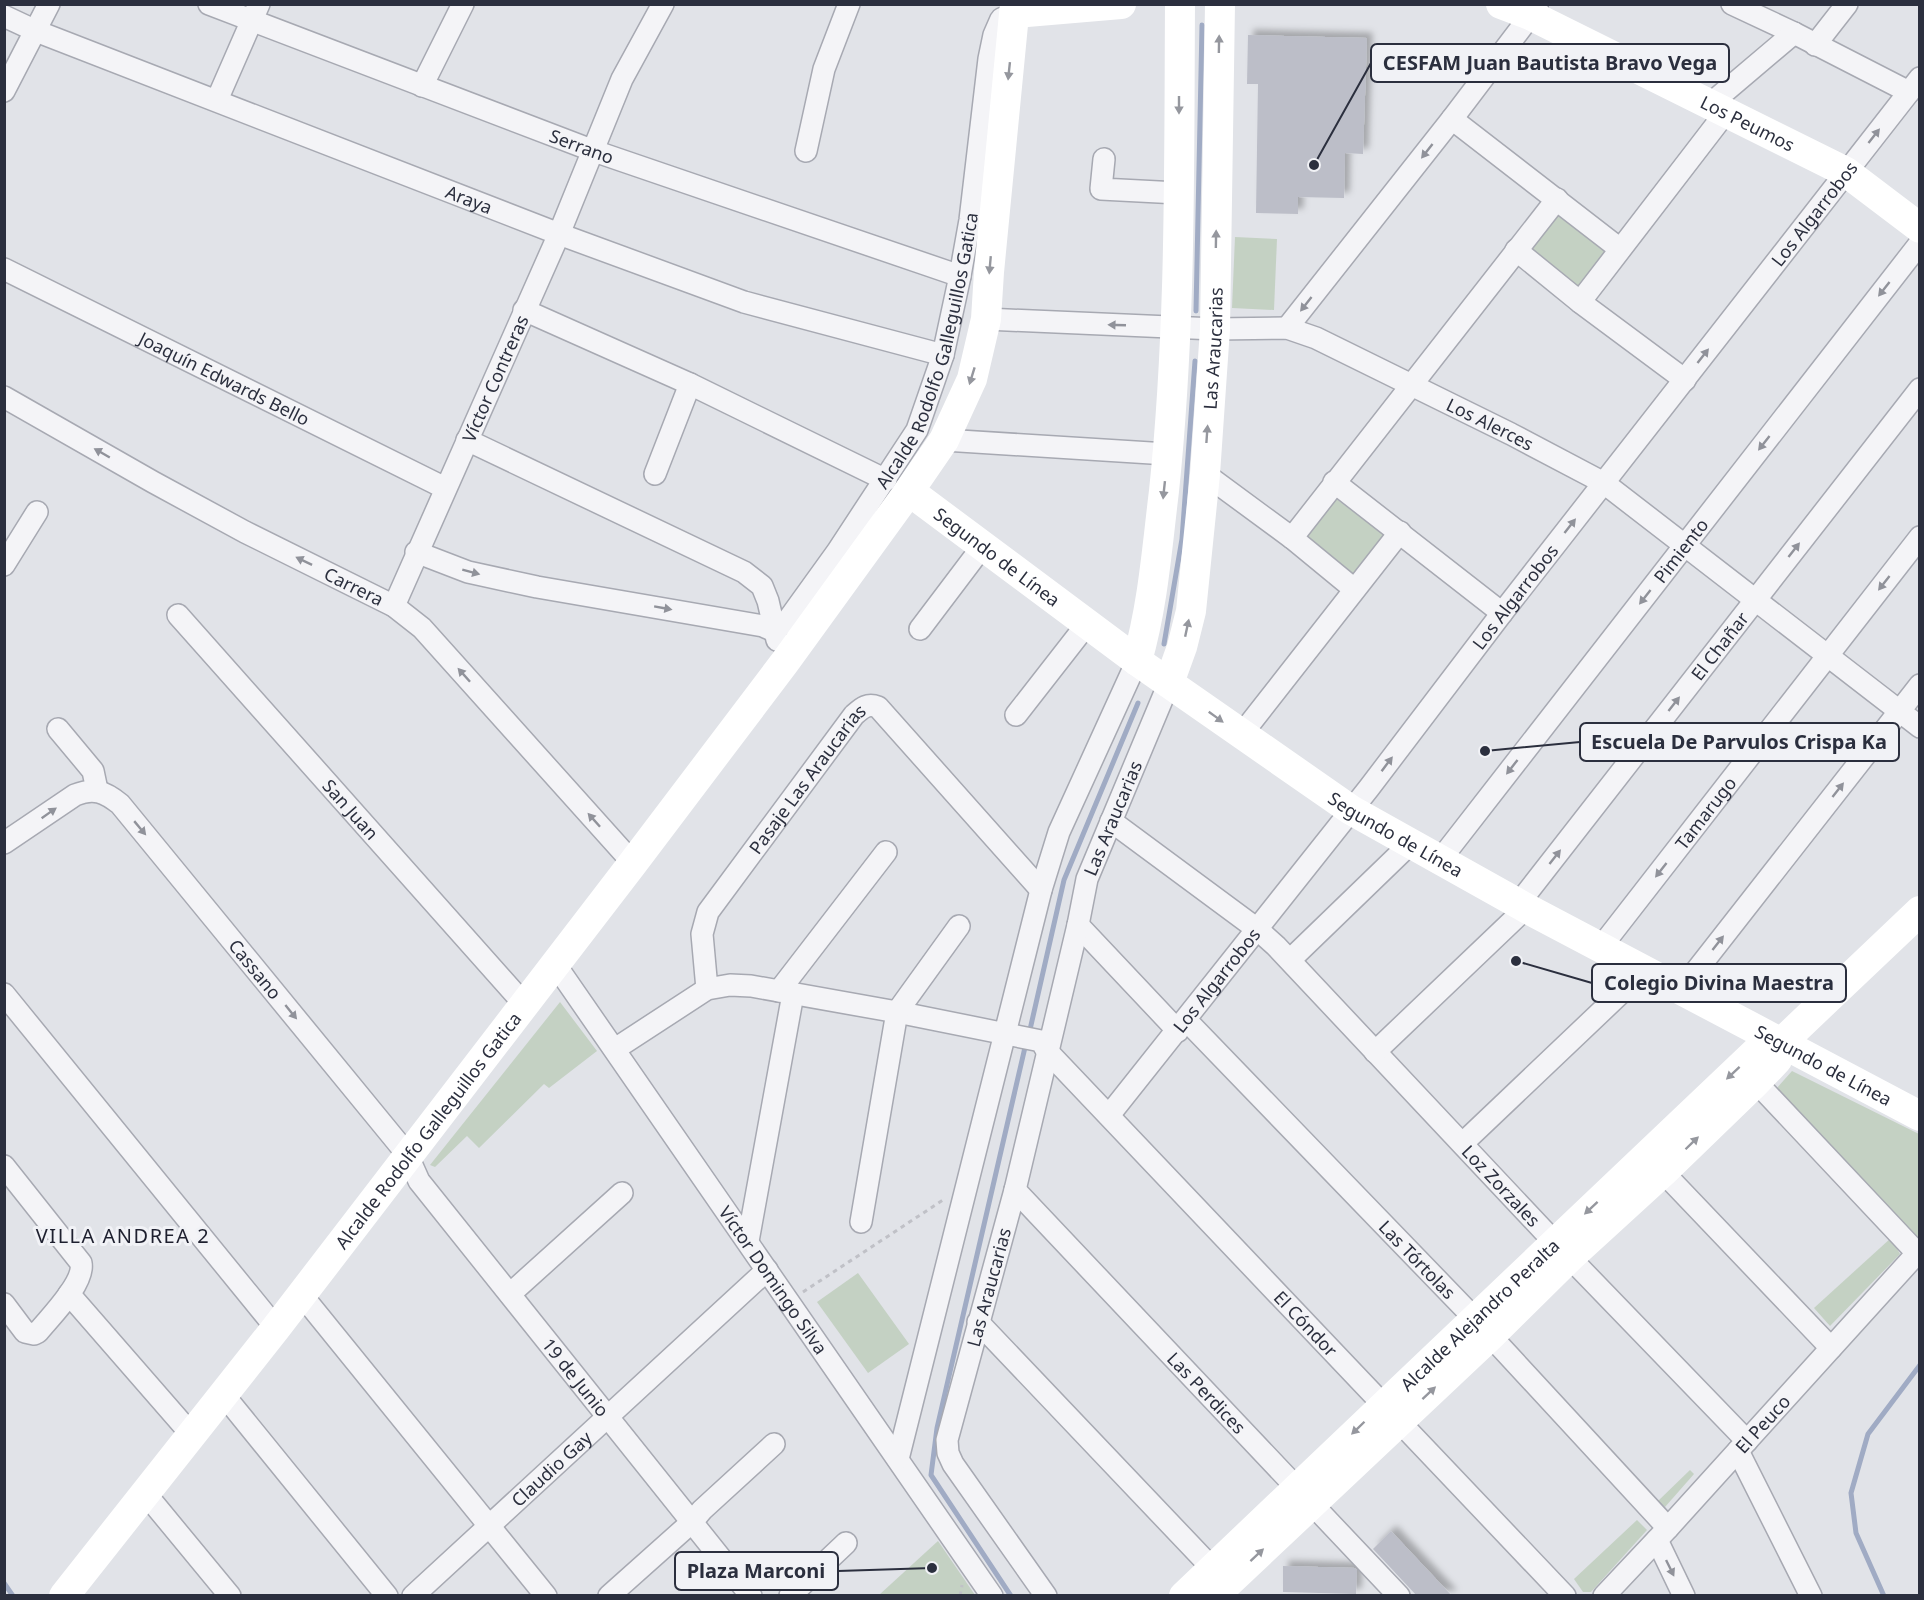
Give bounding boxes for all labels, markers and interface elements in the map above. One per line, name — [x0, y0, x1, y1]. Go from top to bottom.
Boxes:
one-way arrow — [1214, 35, 1224, 54]
callout: CESFAM Juan Bautista Bravo Vega — [1371, 44, 1729, 82]
text: CESFAM Juan Bautista Bravo Vega — [1383, 49, 1717, 76]
one-way arrow — [1004, 62, 1014, 81]
street label: Los Peumos — [1697, 90, 1799, 157]
one-way arrow — [1174, 95, 1184, 114]
street label: Serrano — [546, 123, 617, 169]
one-way arrow — [1868, 128, 1881, 144]
one-way arrow — [1421, 144, 1433, 159]
street label: Los Algarrobos — [1765, 156, 1863, 271]
street label: Araya — [442, 179, 496, 219]
street label: Alcalde Rodolfo Galleguillos Gatica — [870, 211, 983, 493]
one-way arrow — [1211, 230, 1221, 249]
one-way arrow — [985, 256, 995, 275]
one-way arrow — [1878, 281, 1890, 296]
street label: Las Araucarias — [1197, 287, 1228, 410]
one-way arrow — [1299, 296, 1312, 312]
street label: Víctor Contreras — [456, 311, 534, 446]
one-way arrow — [1107, 320, 1126, 329]
street label: Joaquín Edwards Bello — [133, 325, 314, 431]
one-way arrow — [1697, 349, 1709, 364]
one-way arrow — [967, 367, 976, 385]
street label: Los Alerces — [1442, 392, 1538, 456]
one-way arrow — [1203, 424, 1212, 443]
one-way arrow — [1758, 435, 1771, 451]
one-way arrow — [93, 448, 110, 458]
one-way arrow — [1159, 481, 1168, 500]
street label: Segundo de Línea — [929, 502, 1065, 612]
street label: Pimiento — [1648, 513, 1713, 588]
one-way arrow — [1564, 519, 1576, 534]
street label: Los Algarrobos — [1467, 539, 1563, 654]
one-way arrow — [1788, 542, 1800, 557]
one-way arrow — [295, 556, 312, 566]
street label: Carrera — [320, 561, 388, 611]
one-way arrow — [462, 568, 480, 577]
one-way arrow — [1877, 575, 1890, 591]
one-way arrow — [1638, 589, 1651, 605]
one-way arrow — [653, 604, 672, 613]
street label: El Chañar — [1685, 606, 1754, 685]
one-way arrow — [1183, 618, 1192, 637]
one-way arrow — [457, 667, 471, 682]
one-way arrow — [1668, 696, 1680, 711]
street label: Pasaje Las Araucarias — [743, 698, 870, 859]
one-way arrow — [1209, 711, 1224, 723]
callout: Escuela De Parvulos Crispa Ka — [1580, 723, 1899, 761]
text: Escuela De Parvulos Crispa Ka — [1591, 728, 1887, 755]
street label: Las Araucarias — [1078, 757, 1147, 879]
one-way arrow — [1381, 757, 1393, 772]
one-way arrow — [1506, 760, 1518, 775]
street label: Tamarugo — [1669, 771, 1741, 854]
street label: San Juan — [318, 774, 384, 845]
one-way arrow — [1832, 782, 1844, 797]
street label: Segundo de Línea — [1324, 786, 1467, 882]
one-way arrow — [41, 807, 57, 819]
one-way arrow — [588, 813, 601, 828]
one-way arrow — [134, 821, 146, 836]
one-way arrow — [1548, 850, 1560, 865]
one-way arrow — [1655, 862, 1667, 877]
street label: Los Algarrobos — [1167, 923, 1265, 1037]
street label: Cassano — [224, 934, 287, 1004]
one-way arrow — [1712, 935, 1725, 951]
callout: Colegio Divina Maestra — [1592, 964, 1846, 1002]
text: Colegio Divina Maestra — [1604, 969, 1834, 996]
one-way arrow — [284, 1004, 297, 1020]
street label: Alcalde Rodolfo Galleguillos Gatica — [329, 1007, 526, 1253]
street label: Segundo de Línea — [1751, 1019, 1896, 1111]
one-way arrow — [1726, 1066, 1740, 1080]
one-way arrow — [1685, 1136, 1700, 1150]
street label: Loz Zorzales — [1457, 1140, 1546, 1232]
one-way arrow — [1585, 1200, 1599, 1214]
street label: Víctor Domingo Silva — [714, 1201, 833, 1359]
street label: Las Tórtolas — [1374, 1215, 1461, 1304]
district label: VILLA ANDREA 2 — [36, 1222, 210, 1249]
street label: Las Araucarias — [961, 1225, 1016, 1349]
street label: Alcalde Alejandro Peralta — [1395, 1233, 1564, 1396]
street label: El Cóndor — [1269, 1285, 1343, 1362]
street label: 19 de Junio — [537, 1333, 615, 1421]
street label: Las Perdices — [1162, 1347, 1251, 1439]
one-way arrow — [1421, 1387, 1436, 1400]
street label: El Peuco — [1730, 1389, 1795, 1458]
one-way arrow — [1351, 1421, 1366, 1435]
street label: Claudio Gay — [506, 1425, 597, 1512]
one-way arrow — [1249, 1549, 1263, 1563]
callout: Plaza Marconi — [675, 1552, 838, 1590]
text: Plaza Marconi — [687, 1557, 825, 1584]
one-way arrow — [1666, 1559, 1675, 1576]

